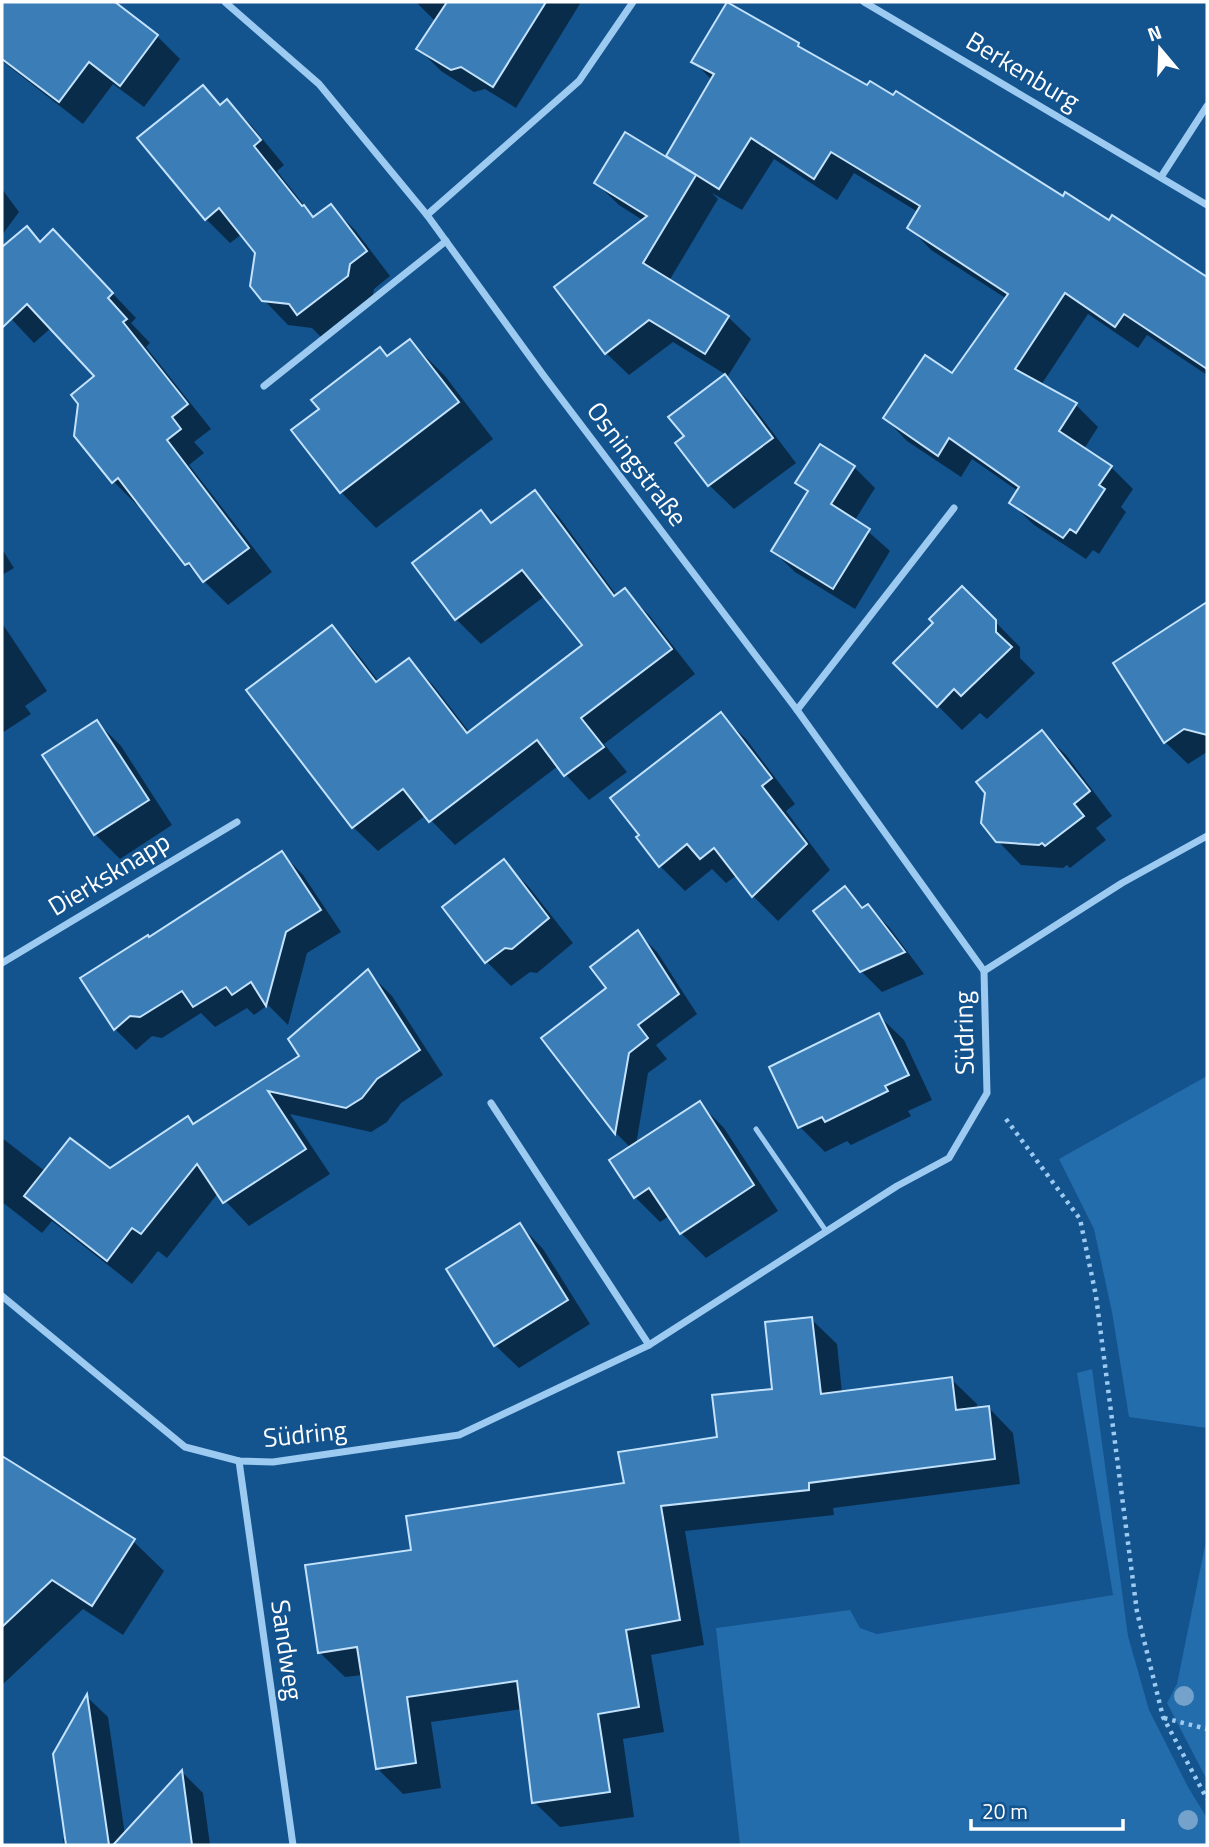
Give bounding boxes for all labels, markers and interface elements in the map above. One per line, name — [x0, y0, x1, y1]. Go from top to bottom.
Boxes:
north arrow — [1125, 14, 1195, 84]
text: N — [1143, 17, 1165, 48]
street label: Berkenburg — [959, 21, 1088, 120]
street label: Osningstraße — [577, 393, 697, 534]
street label: Dierksknapp — [40, 822, 177, 925]
street label: Südring — [943, 991, 984, 1075]
street label: Südring — [261, 1410, 349, 1457]
street label: Sandweg — [261, 1597, 314, 1703]
scale bar — [971, 1787, 1123, 1831]
text: 20 m — [982, 1795, 1028, 1827]

